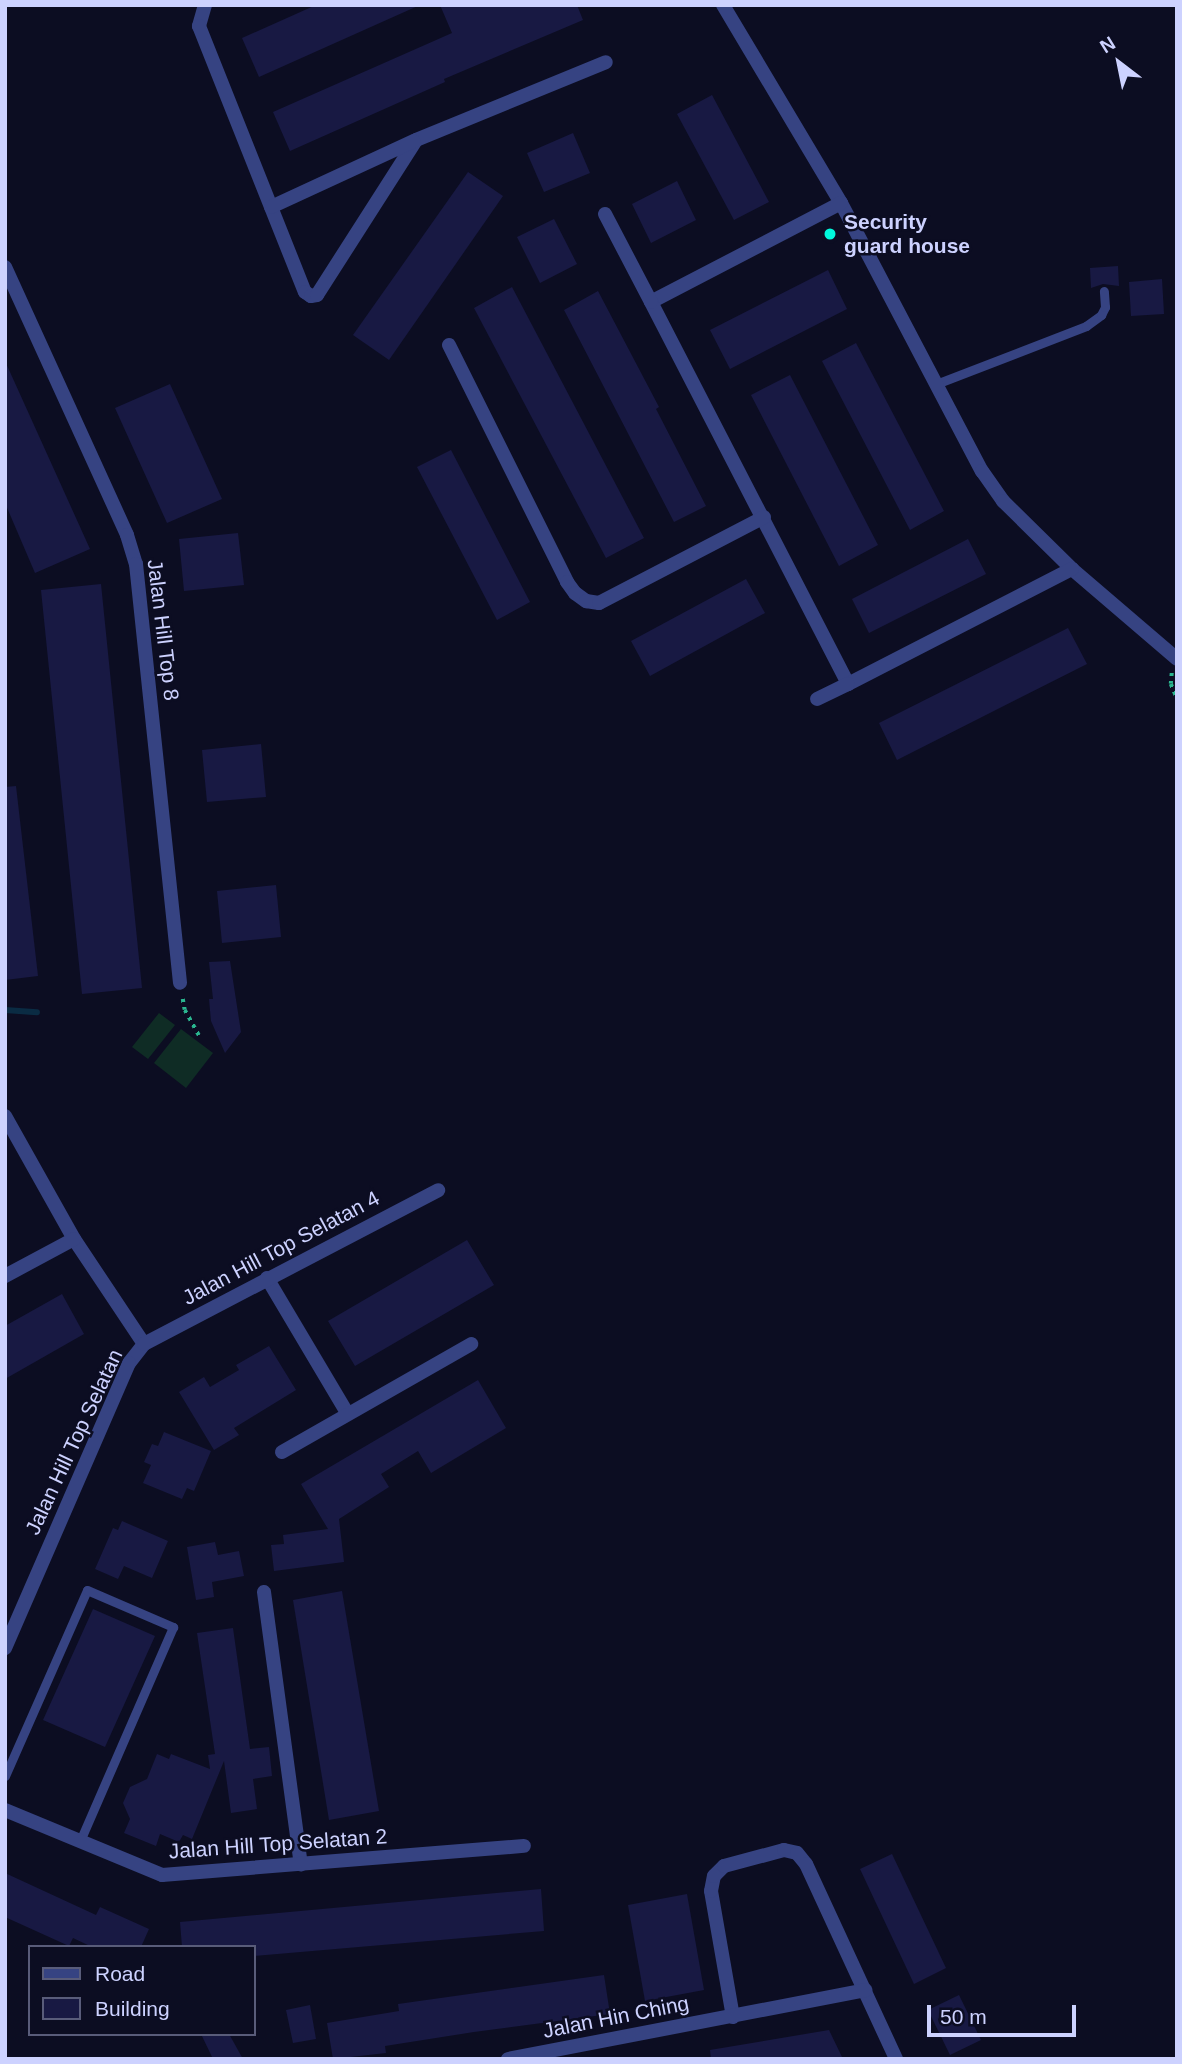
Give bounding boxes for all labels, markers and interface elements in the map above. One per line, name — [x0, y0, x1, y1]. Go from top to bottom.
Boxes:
north arrow — [1084, 28, 1154, 98]
text: N — [1096, 32, 1119, 57]
place label: Security guard house — [844, 209, 970, 259]
marker: Security guard house — [822, 226, 838, 242]
street label: Jalan Hill Top 8 — [142, 558, 184, 702]
street label: Jalan Hill Top Selatan 4 — [178, 1185, 384, 1311]
street label: Jalan Hill Top Selatan — [20, 1345, 128, 1539]
street label: Jalan Hill Top Selatan 2 — [168, 1824, 388, 1864]
legend — [28, 1945, 256, 2036]
text: Road — [95, 1962, 145, 1985]
street label: Jalan Hin Ching — [541, 1990, 691, 2044]
scale bar — [930, 1990, 1079, 2034]
text: Building — [95, 1997, 170, 2020]
text: 50 m — [940, 2005, 987, 2028]

